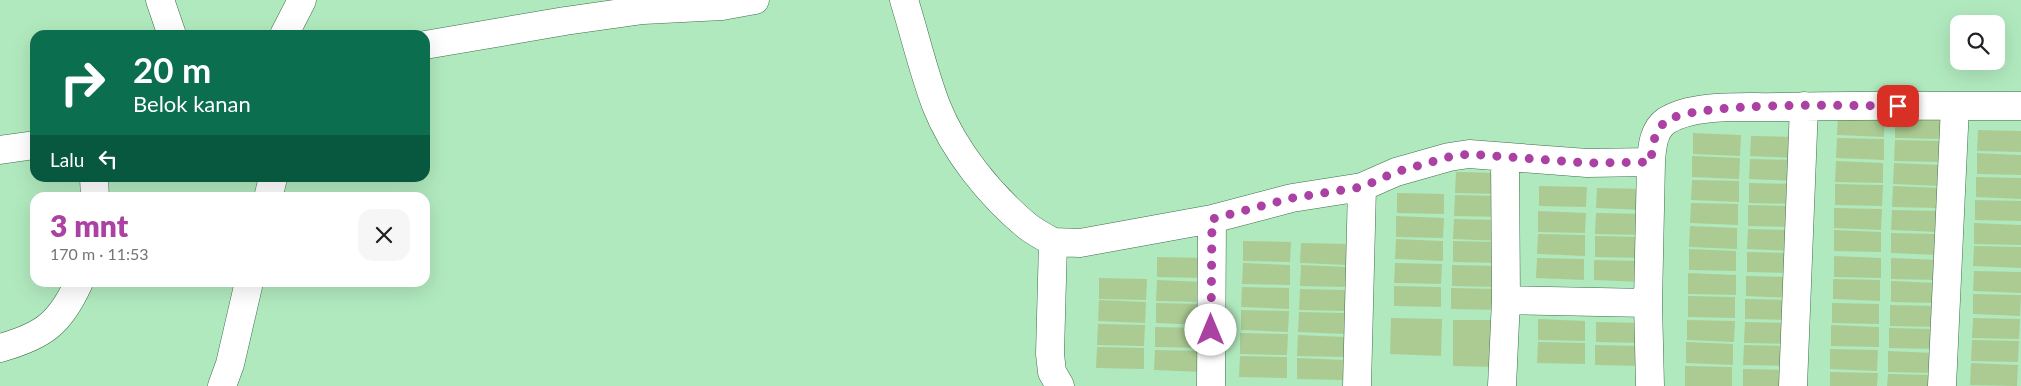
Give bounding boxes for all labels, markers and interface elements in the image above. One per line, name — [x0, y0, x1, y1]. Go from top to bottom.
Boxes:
map controls — [1950, 15, 2005, 70]
button: search — [1950, 15, 2005, 70]
text: 20 m — [133, 48, 211, 90]
icon: right — [50, 50, 115, 115]
pin — [1877, 85, 1919, 127]
text: Belok kanan — [133, 90, 251, 117]
icon: arrive — [1884, 92, 1912, 120]
icon: left — [94, 145, 122, 173]
text: Lalu — [50, 148, 84, 171]
text: 3 mnt — [50, 207, 128, 243]
button: close — [358, 209, 410, 261]
text: 170 m · 11:53 — [50, 244, 149, 263]
position arrow — [1184, 303, 1236, 355]

